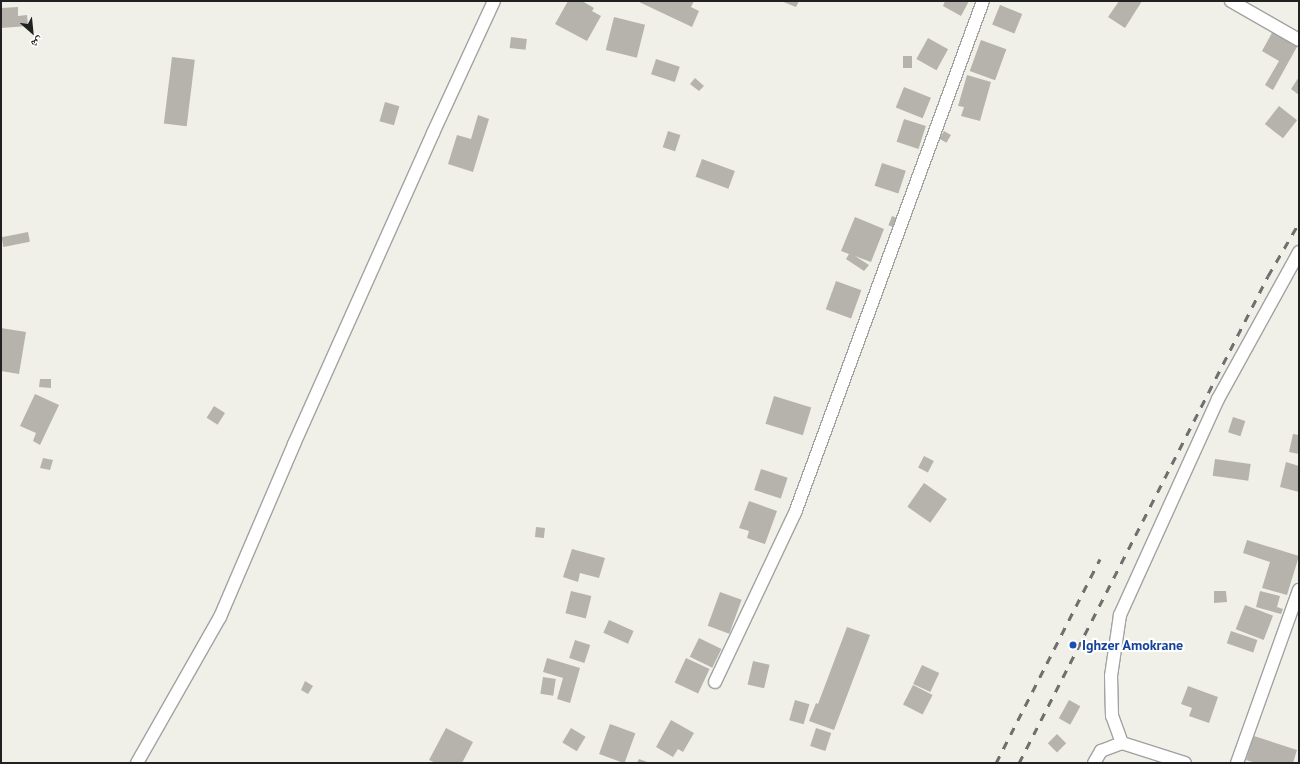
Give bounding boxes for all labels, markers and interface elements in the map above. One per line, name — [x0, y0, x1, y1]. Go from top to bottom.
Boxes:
north arrow — [12, 12, 52, 52]
text: ش — [29, 34, 46, 52]
place label: Ighzer Amokrane — [1082, 637, 1184, 653]
marker: Ighzer Amokrane — [1067, 639, 1079, 651]

